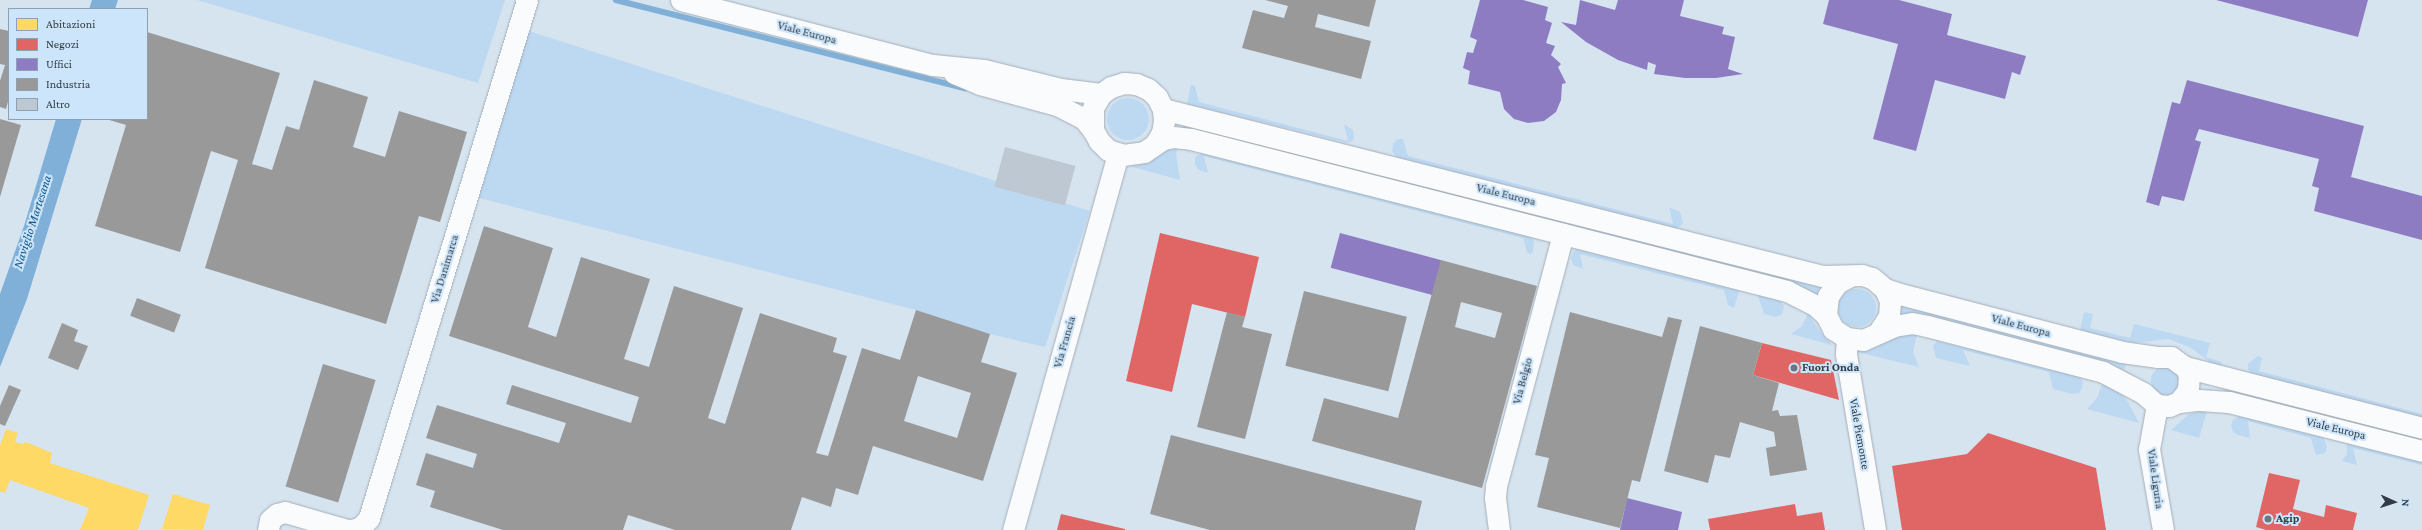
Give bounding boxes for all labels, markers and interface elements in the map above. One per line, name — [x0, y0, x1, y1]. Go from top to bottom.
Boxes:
legend — [8, 8, 148, 120]
text: Abitazioni — [46, 17, 95, 31]
street label: Viale Europa — [776, 18, 838, 48]
text: Negozi — [46, 37, 79, 51]
text: Uffici — [46, 57, 72, 71]
text: Industria — [46, 77, 90, 91]
text: Altro — [46, 97, 70, 111]
water label: Naviglio Martesana — [11, 173, 55, 271]
street label: Viale Europa — [1475, 181, 1537, 209]
street label: Via Danimarca — [428, 233, 462, 305]
street label: Viale Europa — [1990, 311, 2052, 341]
street label: Via Francia — [1051, 314, 1079, 370]
street label: Via Belgio — [1510, 356, 1536, 406]
place label: Fuori Onda — [1802, 361, 1859, 375]
marker: Fuori Onda — [1789, 363, 1799, 373]
street label: Viale Piemonte — [1846, 397, 1872, 471]
street label: Viale Europa — [2305, 415, 2367, 443]
street label: Viale Liguria — [2144, 448, 2166, 510]
north arrow — [2374, 482, 2414, 522]
text: N — [2400, 499, 2412, 507]
place label: Agip — [2276, 512, 2299, 526]
marker: Agip — [2263, 514, 2273, 524]

